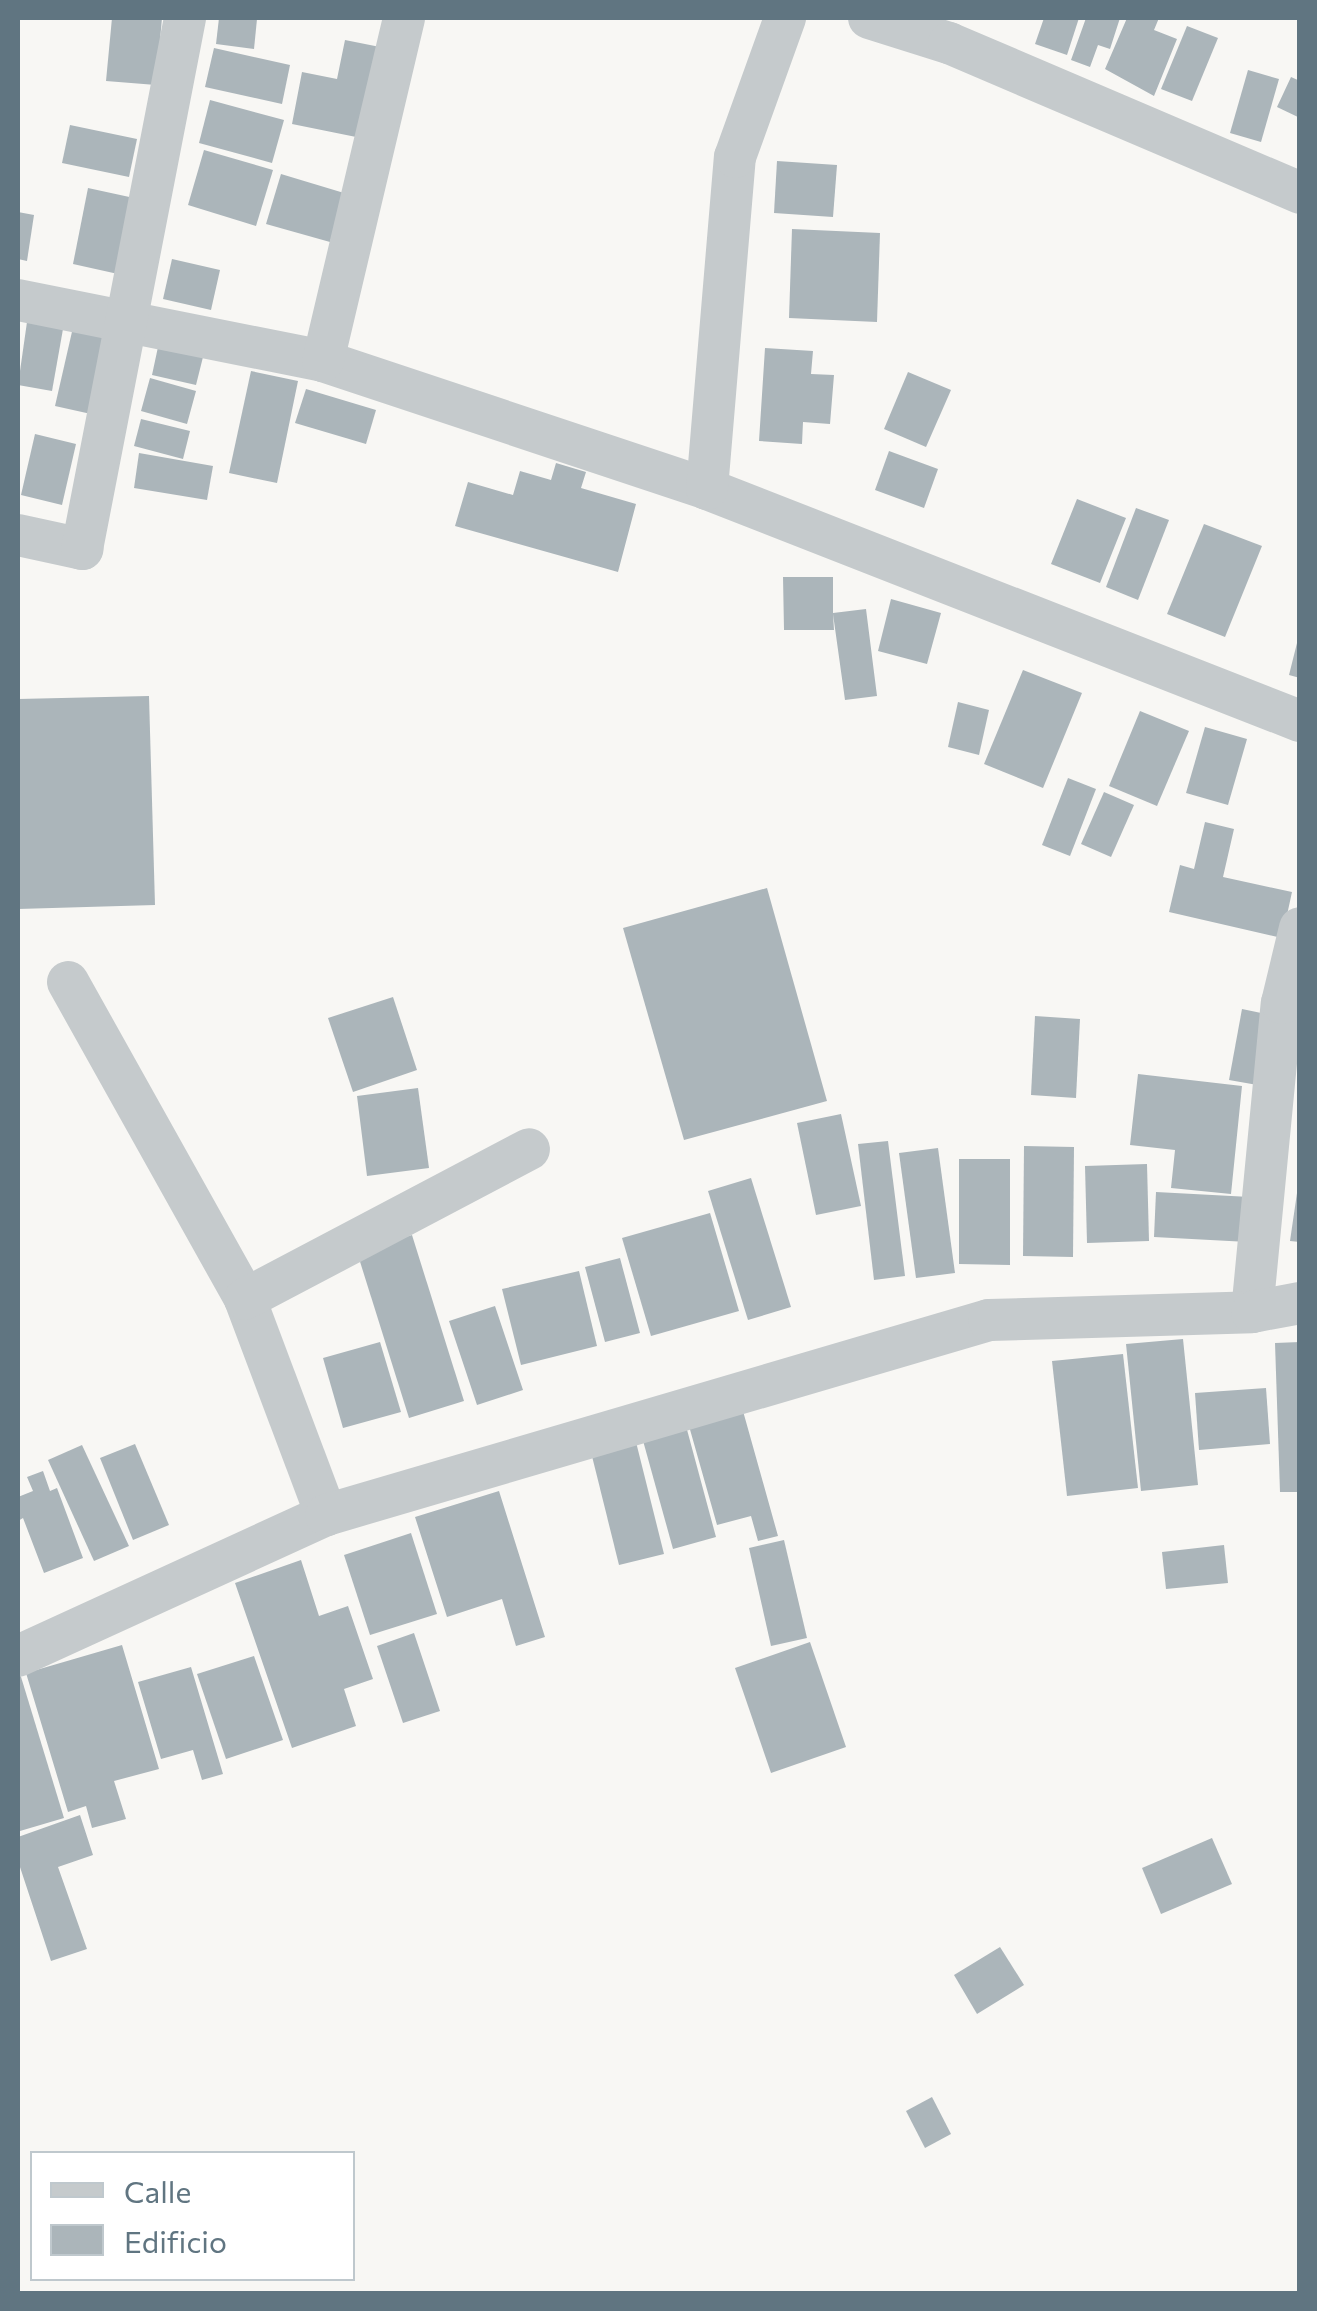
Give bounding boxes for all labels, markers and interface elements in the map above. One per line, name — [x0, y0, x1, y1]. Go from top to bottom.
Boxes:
legend — [30, 2151, 355, 2281]
text: Calle — [124, 2172, 191, 2209]
text: Edificio — [124, 2222, 227, 2259]

